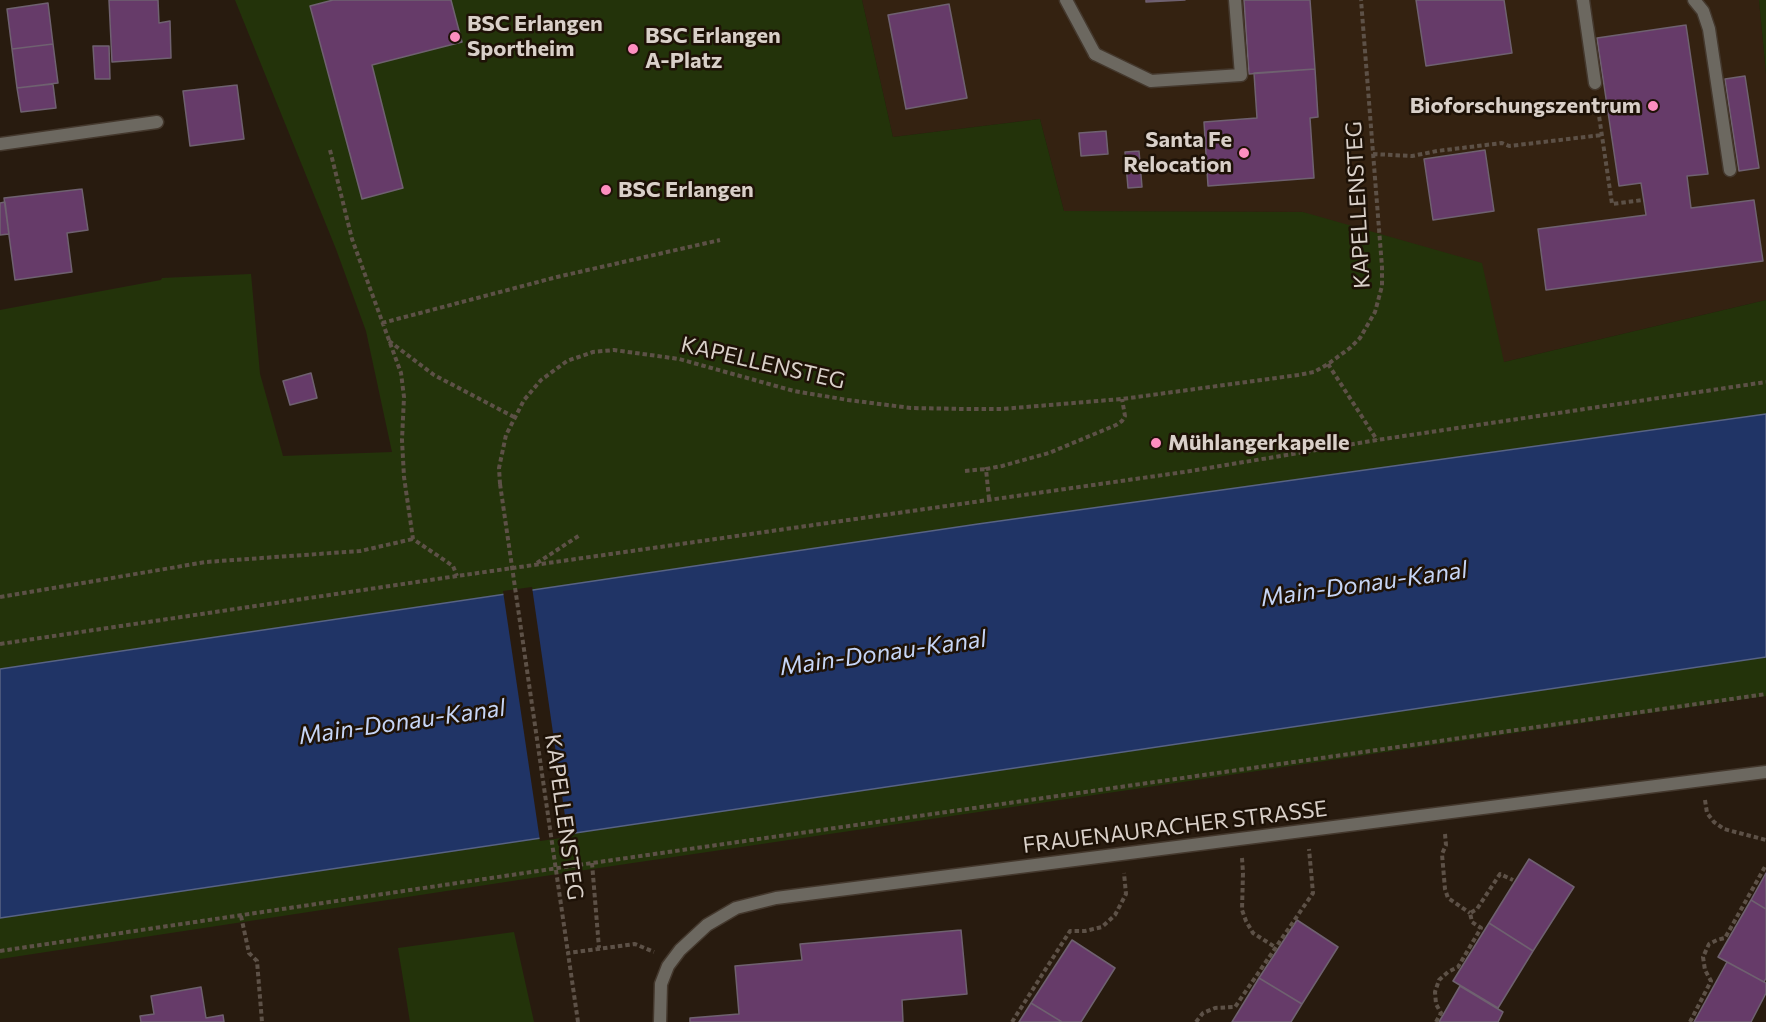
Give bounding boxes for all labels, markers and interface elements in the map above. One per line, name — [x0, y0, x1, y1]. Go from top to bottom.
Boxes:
place label: BSC Erlangen Sportheim — [467, 11, 603, 62]
place label: BSC Erlangen A-Platz — [645, 23, 781, 74]
marker: BSC Erlangen Sportheim — [448, 30, 462, 44]
marker: BSC Erlangen A-Platz — [626, 42, 640, 56]
place label: Bioforschungszentrum — [1410, 93, 1641, 119]
marker: Bioforschungszentrum — [1646, 99, 1660, 113]
street label: KAPELLENSTEG — [1340, 121, 1376, 289]
place label: Santa Fe Relocation — [1123, 127, 1232, 178]
marker: Santa Fe Relocation — [1237, 146, 1251, 160]
place label: BSC Erlangen — [618, 177, 754, 203]
marker: BSC Erlangen — [599, 183, 613, 197]
street label: KAPELLENSTEG — [678, 331, 848, 395]
place label: Mühlangerkapelle — [1168, 430, 1350, 456]
marker: Mühlangerkapelle — [1149, 436, 1163, 450]
water label: Main-Donau-Kanal — [1259, 555, 1469, 613]
water label: Main-Donau-Kanal — [778, 624, 988, 682]
water label: Main-Donau-Kanal — [297, 693, 507, 751]
street label: KAPELLENSTEG — [539, 732, 589, 902]
street label: FRAUENAURACHER STRASSE — [1021, 795, 1329, 859]

